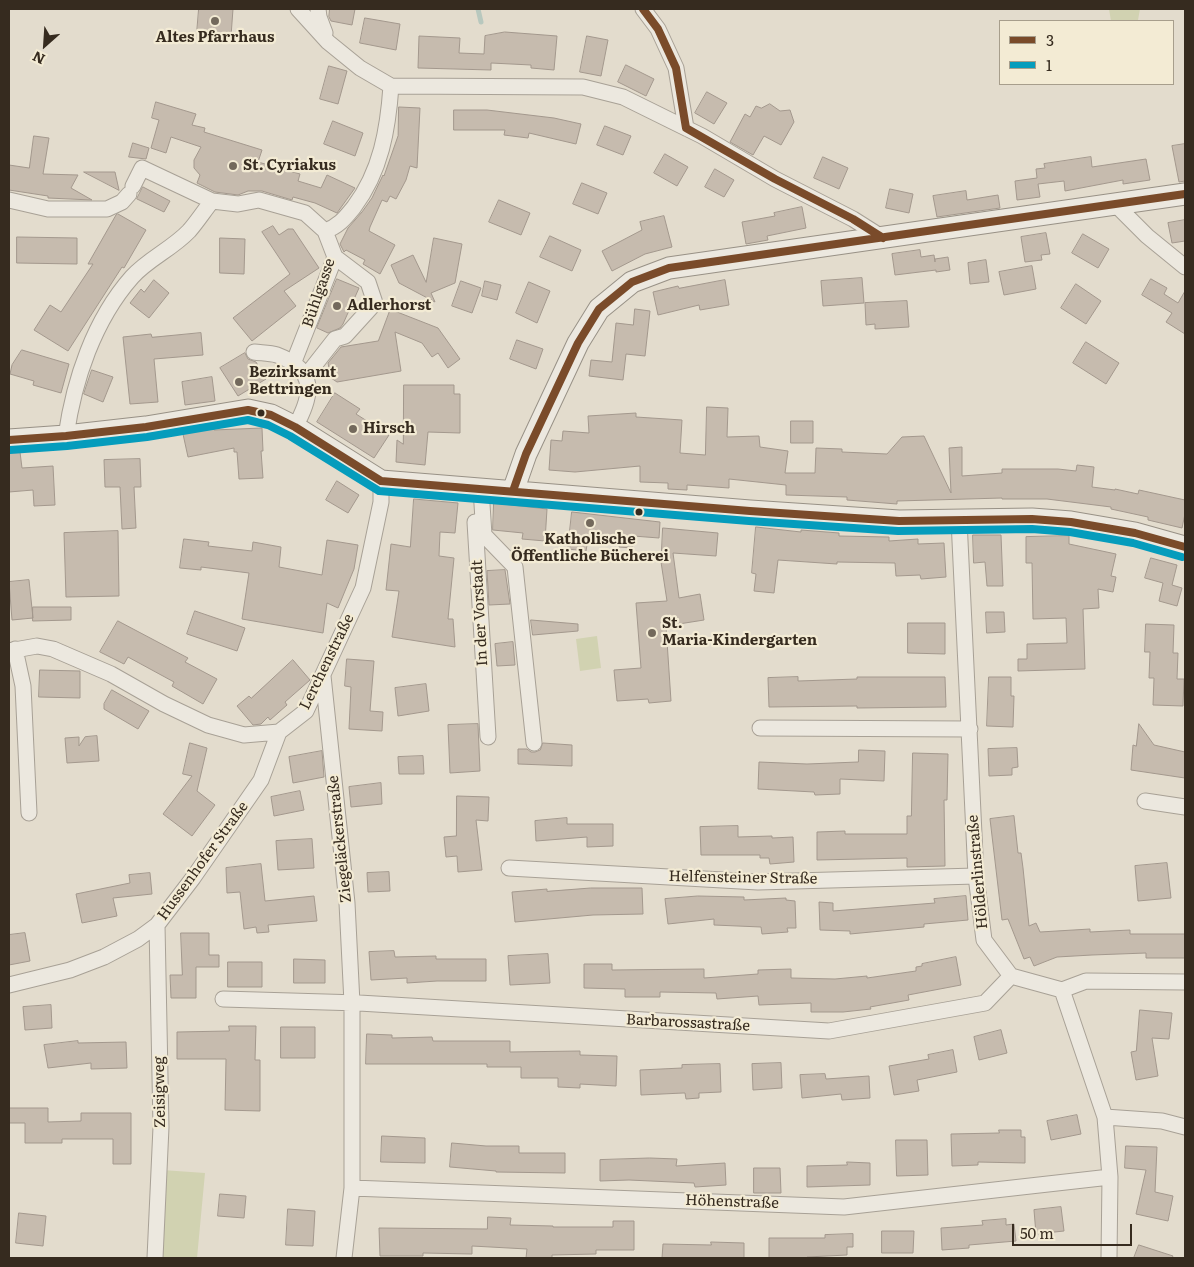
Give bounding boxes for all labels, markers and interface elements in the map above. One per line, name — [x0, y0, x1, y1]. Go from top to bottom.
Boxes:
marker: Altes Pfarrhaus — [209, 15, 221, 27]
north arrow — [20, 20, 70, 70]
legend — [999, 20, 1174, 85]
text: 3 — [1046, 28, 1054, 51]
place label: Altes Pfarrhaus — [156, 29, 274, 47]
text: N — [29, 47, 48, 70]
text: 1 — [1046, 53, 1052, 76]
place label: St. Cyriakus — [243, 157, 336, 175]
marker: St. Cyriakus — [227, 160, 239, 172]
street label: Bühlgasse — [299, 256, 339, 330]
place label: Adlerhorst — [347, 297, 431, 315]
marker: Adlerhorst — [331, 300, 343, 312]
place label: Bezirksamt Bettringen — [249, 364, 336, 399]
marker: Bezirksamt Bettringen — [233, 376, 245, 388]
unlabelled marker — [256, 408, 266, 418]
place label: Hirsch — [363, 420, 415, 438]
marker: Hirsch — [347, 423, 359, 435]
unlabelled marker — [634, 507, 644, 517]
marker: Katholische Öffentliche Bücherei — [584, 517, 596, 529]
place label: Katholische Öffentliche Bücherei — [511, 531, 669, 566]
street label: In der Vorstadt — [468, 559, 492, 667]
street label: Lerchenstraße — [296, 611, 358, 713]
place label: St. Maria-Kindergarten — [662, 615, 817, 650]
marker: St. Maria-Kindergarten — [646, 627, 658, 639]
street label: Ziegeläckerstraße — [324, 774, 356, 904]
street label: Hussenhofer Straße — [154, 798, 252, 924]
street label: Hölderlinstraße — [964, 814, 992, 930]
street label: Helfensteiner Straße — [668, 868, 818, 888]
street label: Barbarossastraße — [626, 1011, 750, 1035]
street label: Zeisigweg — [150, 1056, 170, 1128]
street label: Höhenstraße — [685, 1191, 779, 1213]
scale bar — [1014, 1214, 1134, 1246]
text: 50 m — [1020, 1221, 1054, 1244]

